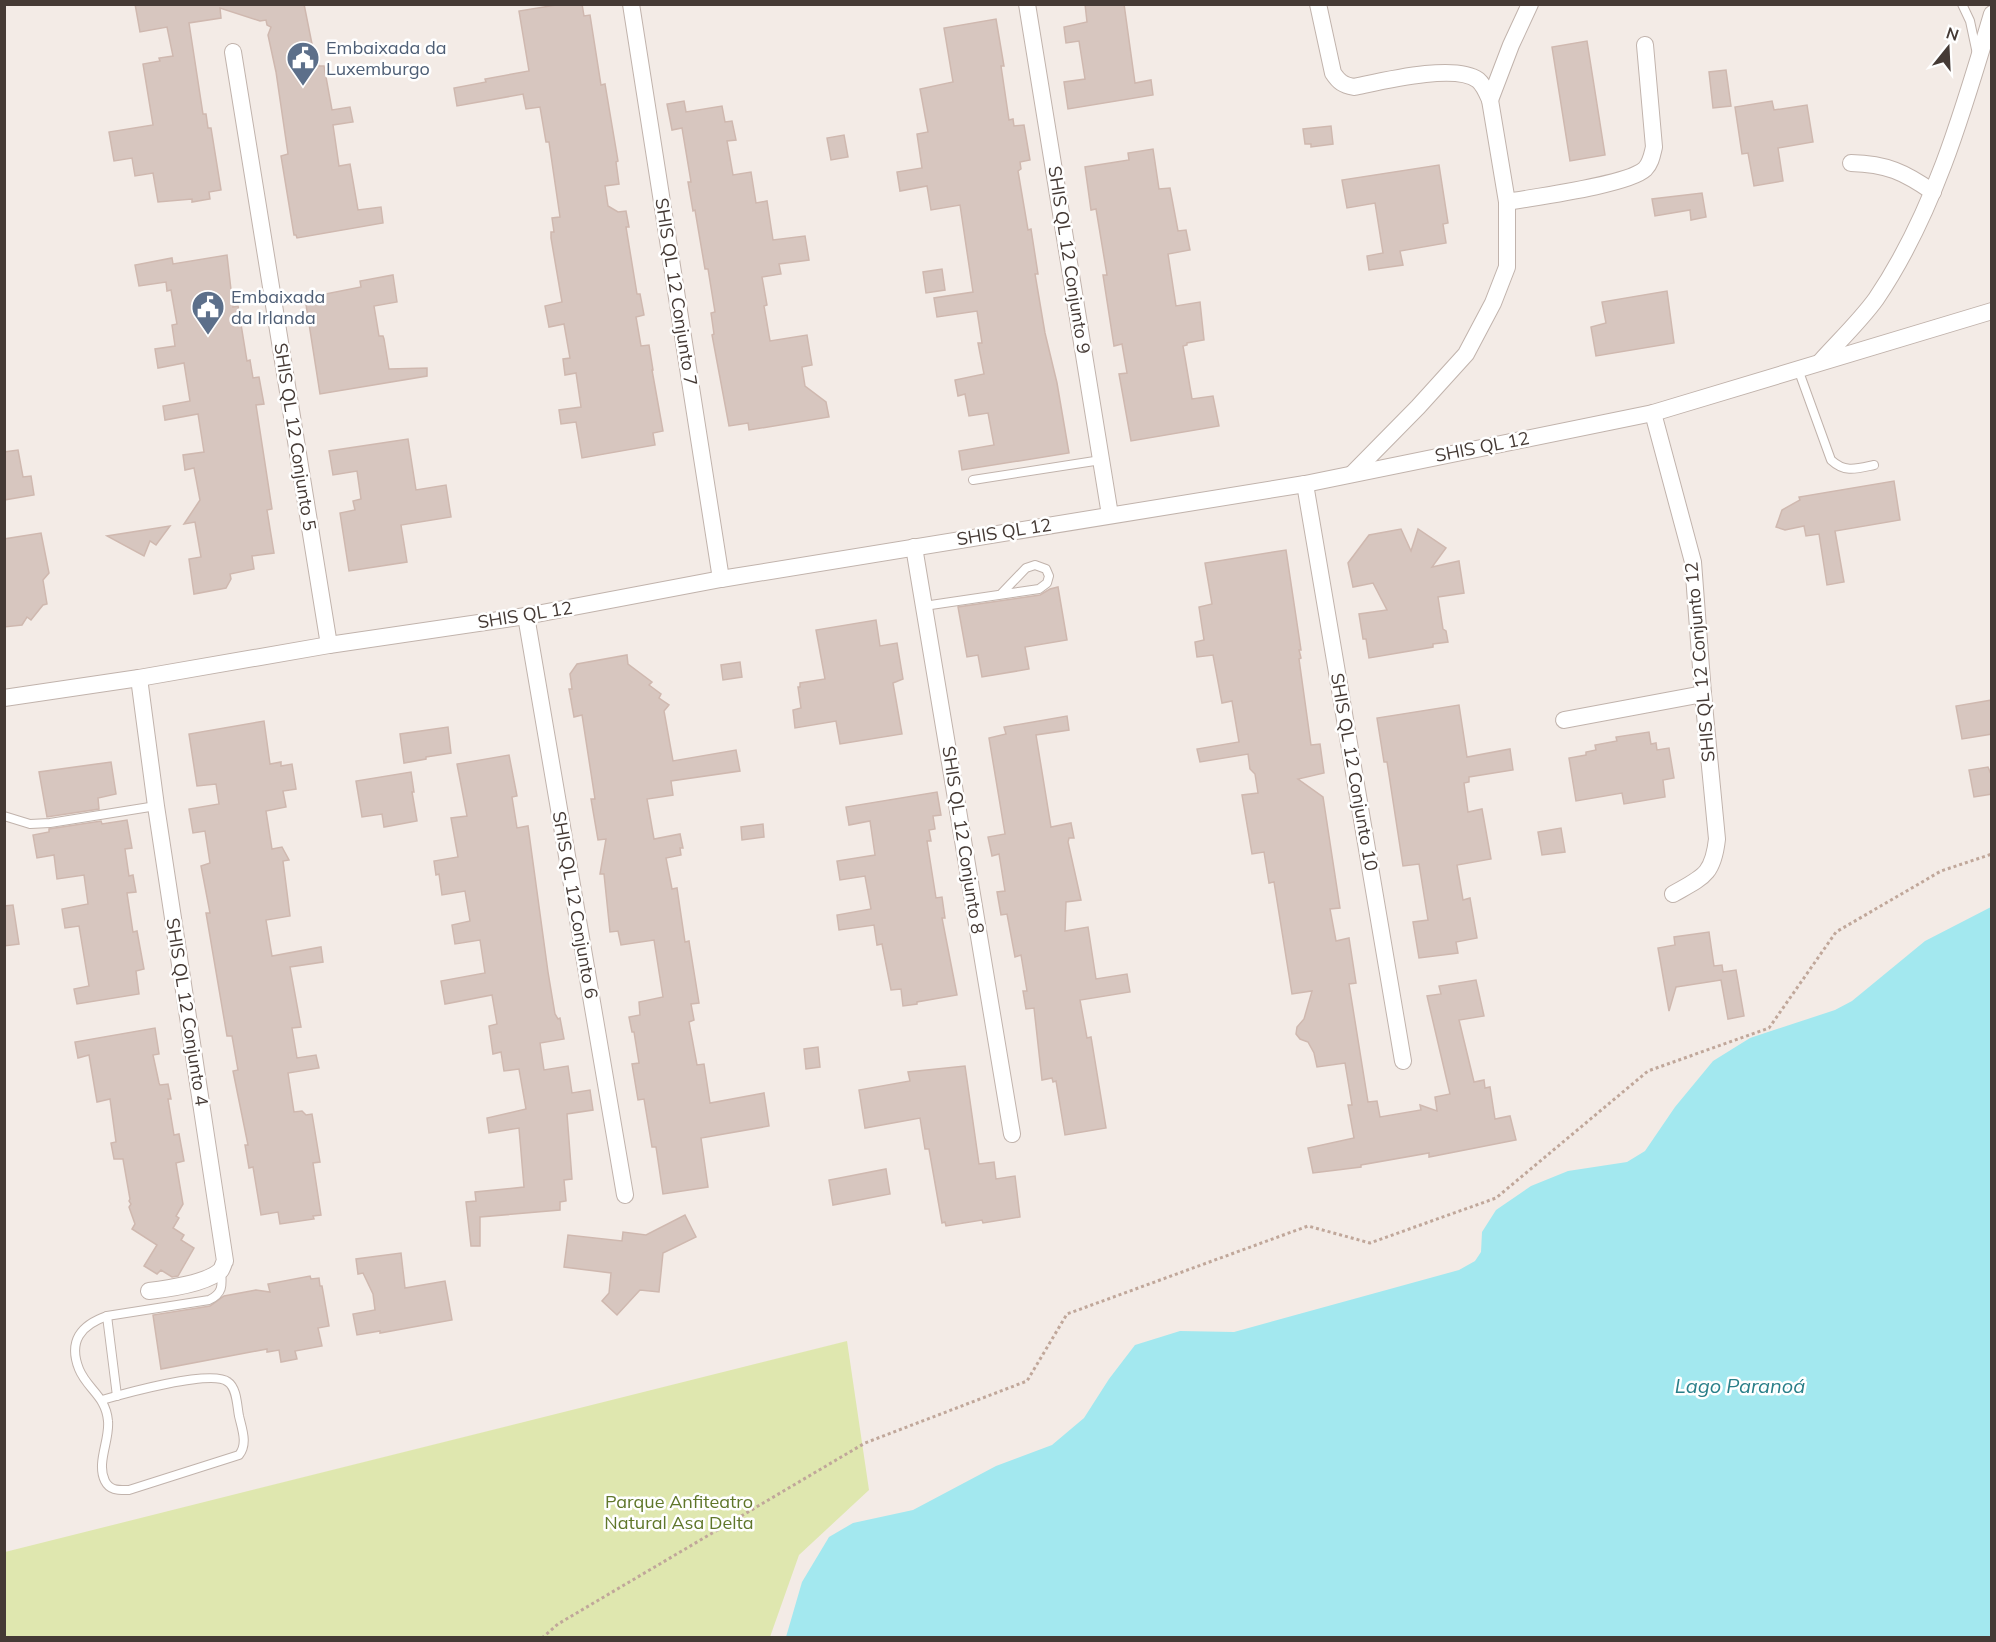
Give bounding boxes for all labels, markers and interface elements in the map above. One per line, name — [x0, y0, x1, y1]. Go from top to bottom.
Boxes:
north arrow — [1918, 18, 1978, 78]
text: N — [1944, 22, 1961, 45]
place label: Embaixada da Luxemburgo — [326, 36, 447, 80]
public building icon: Embaixada da Luxemburgo — [285, 40, 321, 87]
street label: SHIS QL 12 Conjunto 9 — [1043, 164, 1096, 356]
street label: SHIS QL 12 Conjunto 7 — [650, 196, 703, 388]
place label: Embaixada da Irlanda — [231, 285, 325, 329]
public building icon: Embaixada da Irlanda — [190, 289, 226, 336]
street label: SHIS QL 12 Conjunto 5 — [269, 341, 322, 533]
street label: SHIS QL 12 — [1433, 426, 1531, 467]
street label: SHIS QL 12 — [955, 513, 1053, 550]
street label: SHIS QL 12 Conjunto 12 — [1679, 561, 1720, 763]
street label: SHIS QL 12 — [476, 596, 574, 633]
street label: SHIS QL 12 Conjunto 10 — [1326, 671, 1383, 873]
street label: SHIS QL 12 Conjunto 8 — [937, 744, 990, 936]
street label: SHIS QL 12 Conjunto 6 — [548, 809, 603, 1000]
street label: SHIS QL 12 Conjunto 4 — [161, 916, 214, 1108]
water label: Lago Paranoá — [1675, 1373, 1805, 1398]
park label: Parque Anfiteatro Natural Asa Delta — [604, 1490, 754, 1534]

